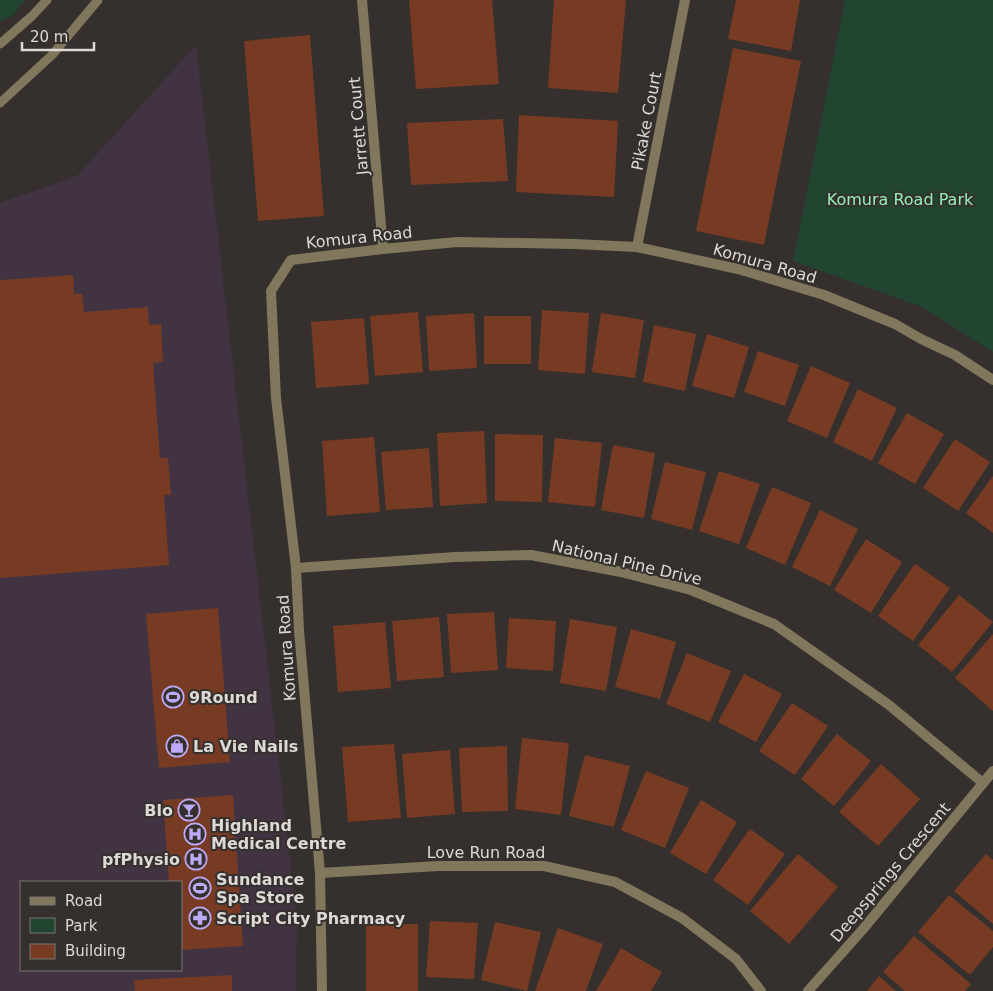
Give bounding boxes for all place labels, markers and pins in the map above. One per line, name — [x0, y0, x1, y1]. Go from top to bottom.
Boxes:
sports icon: 9Round — [161, 685, 185, 709]
place label: 9Round — [189, 688, 258, 707]
shop icon: La Vie Nails — [165, 734, 189, 758]
place label: La Vie Nails — [193, 737, 298, 756]
bar icon: Blo — [177, 798, 201, 822]
place label: Blo — [144, 801, 173, 820]
place label: Highland Medical Centre — [211, 816, 347, 853]
hospital icon: Highland Medical Centre — [183, 822, 207, 846]
hospital icon: pfPhysio — [184, 847, 208, 871]
place label: pfPhysio — [102, 850, 180, 869]
place label: Sundance Spa Store — [216, 870, 304, 907]
sports icon: Sundance Spa Store — [188, 876, 212, 900]
pharmacy icon: Script City Pharmacy — [188, 906, 212, 930]
place label: Script City Pharmacy — [216, 909, 406, 928]

